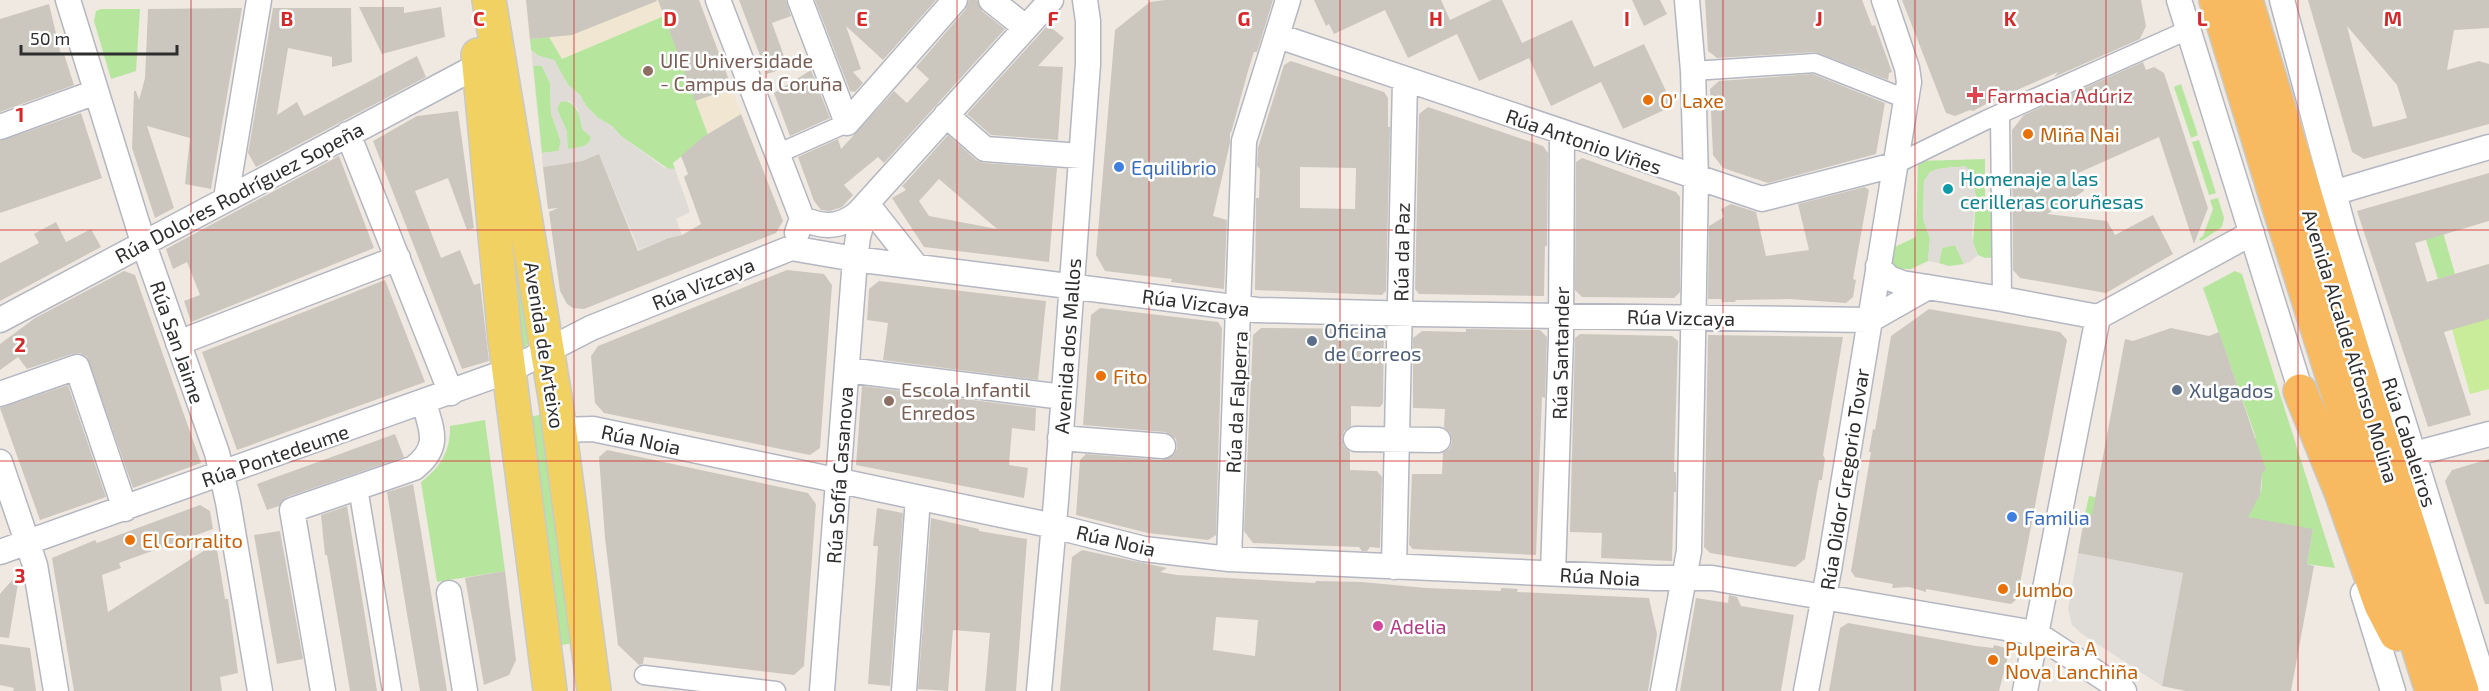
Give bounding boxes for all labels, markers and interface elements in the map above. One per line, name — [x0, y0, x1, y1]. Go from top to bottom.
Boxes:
text: B — [281, 6, 293, 30]
text: C — [473, 6, 485, 30]
text: D — [663, 6, 677, 30]
text: E — [856, 6, 868, 30]
text: F — [1047, 6, 1059, 30]
text: G — [1238, 6, 1250, 30]
text: H — [1429, 6, 1443, 30]
text: I — [1624, 6, 1630, 30]
text: J — [1815, 6, 1823, 30]
text: K — [2004, 6, 2017, 30]
text: L — [2197, 6, 2208, 30]
text: M — [2384, 6, 2402, 30]
scale bar — [21, 18, 177, 56]
text: 50 m — [30, 27, 70, 49]
place label: UIE Universidade - Campus da Coruña — [660, 48, 843, 95]
marker: UIE Universidade - Campus da Coruña — [641, 64, 655, 78]
place label: Farmacia Adúriz — [1987, 83, 2133, 107]
place label: O' Laxe — [1660, 88, 1724, 112]
marker: Farmacia Adúriz — [1968, 88, 1982, 102]
marker: O' Laxe — [1641, 93, 1655, 107]
text: 1 — [16, 102, 24, 126]
street label: Rúa Antonio Viñes — [1503, 103, 1665, 179]
street label: Rúa Dolores Rodríguez Sopeña — [111, 116, 367, 268]
place label: Miña Nai — [2040, 122, 2120, 146]
marker: Miña Nai — [2021, 127, 2035, 141]
place label: Equilibrio — [1131, 155, 1217, 179]
marker: Equilibrio — [1112, 160, 1126, 174]
place label: Homenaje a las cerilleras coruñesas — [1960, 166, 2144, 213]
marker: Homenaje a las cerilleras coruñesas — [1941, 182, 1955, 196]
street label: Rúa da Paz — [1388, 202, 1414, 302]
street label: Avenida Alcalde Alfonso Molina — [2298, 206, 2404, 486]
street label: Rúa Vizcaya — [648, 252, 758, 314]
street label: Avenida dos Mallos — [1049, 257, 1085, 435]
street label: Avenida de Arteixo — [520, 260, 570, 430]
street label: Rúa San Jaime — [146, 278, 210, 406]
street label: Rúa Vizcaya — [1141, 283, 1251, 321]
street label: Rúa Santander — [1547, 286, 1573, 420]
street label: Rúa Vizcaya — [1627, 304, 1735, 330]
place label: Oficina de Correos — [1324, 318, 1421, 365]
street label: Rúa da Falperra — [1220, 330, 1252, 474]
text: 2 — [14, 332, 26, 356]
marker: Oficina de Correos — [1305, 334, 1319, 348]
place label: Fito — [1113, 364, 1148, 388]
street label: Rúa Oidor Gregorio Tovar — [1815, 366, 1873, 592]
marker: Fito — [1094, 369, 1108, 383]
street label: Rúa Cabaleiros — [2378, 374, 2442, 510]
place label: Escola Infantil Enredos — [901, 377, 1030, 424]
place label: Xulgados — [2189, 378, 2274, 402]
marker: Xulgados — [2170, 383, 2184, 397]
street label: Rúa Sofía Casanova — [821, 386, 857, 564]
marker: Escola Infantil Enredos — [882, 394, 896, 408]
street label: Rúa Pontedeume — [198, 419, 352, 491]
street label: Rúa Noia — [599, 419, 683, 459]
place label: Familia — [2024, 505, 2090, 529]
marker: Familia — [2005, 510, 2019, 524]
street label: Rúa Noia — [1074, 519, 1158, 561]
place label: El Corralito — [142, 528, 243, 552]
marker: El Corralito — [123, 533, 137, 547]
street label: Rúa Noia — [1559, 562, 1641, 590]
text: 3 — [14, 563, 26, 587]
place label: Jumbo — [2015, 577, 2073, 601]
marker: Jumbo — [1996, 582, 2010, 596]
place label: Adelia — [1390, 614, 1447, 638]
marker: Adelia — [1371, 619, 1385, 633]
place label: Pulpeira A Nova Lanchiña — [2005, 636, 2138, 683]
marker: Pulpeira A Nova Lanchiña — [1986, 653, 2000, 667]

